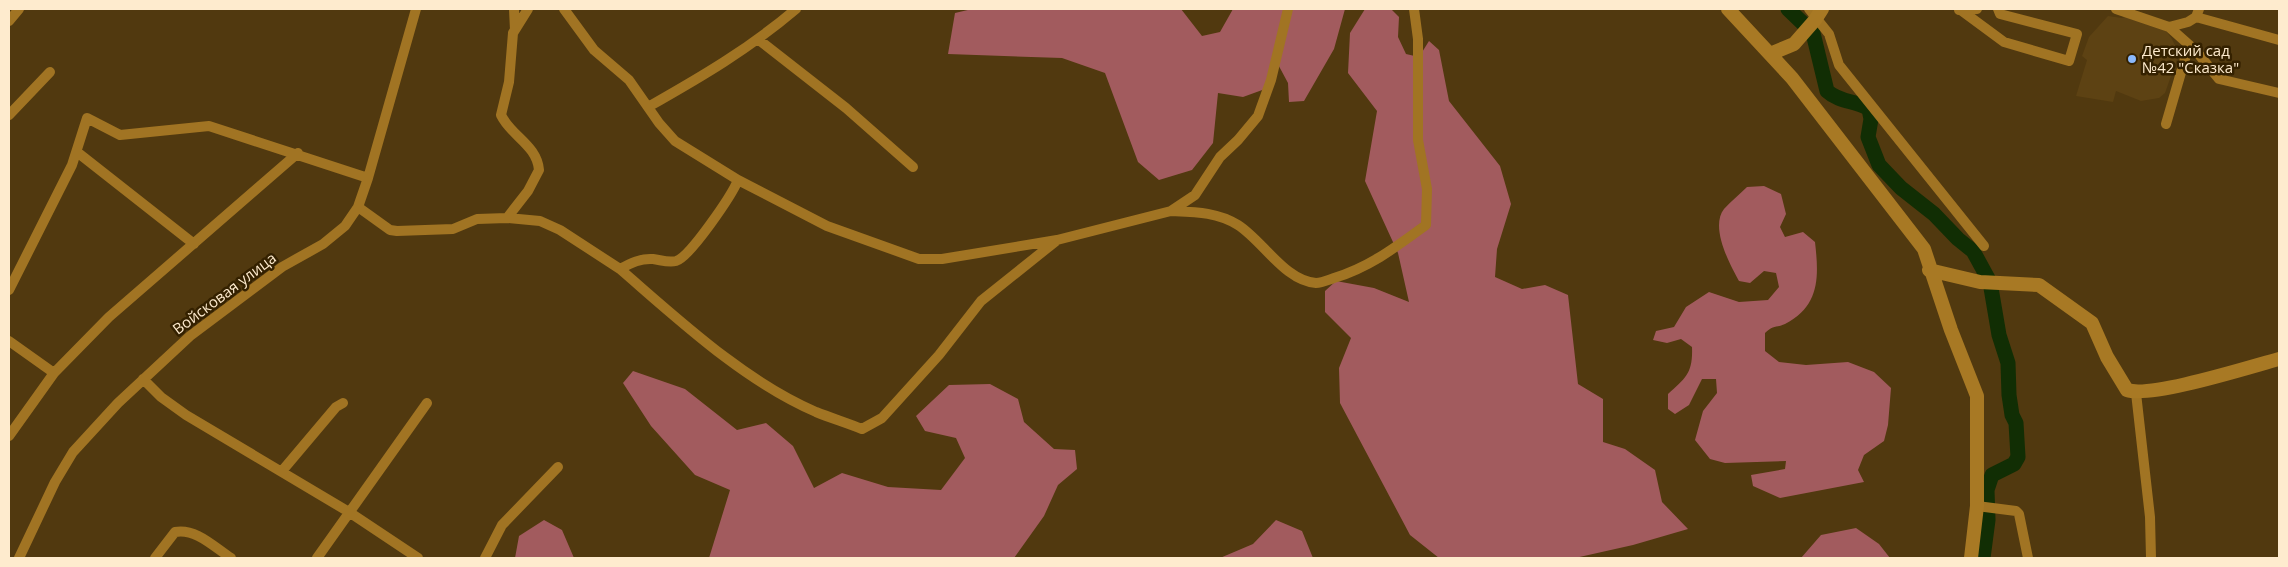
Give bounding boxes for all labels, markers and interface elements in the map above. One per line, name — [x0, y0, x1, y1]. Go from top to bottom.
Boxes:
place label: Детский сад №42 "Сказка" — [2142, 40, 2239, 77]
marker: Детский сад №42 "Сказка" — [2126, 53, 2138, 65]
street label: Войсковая улица — [168, 247, 280, 339]

